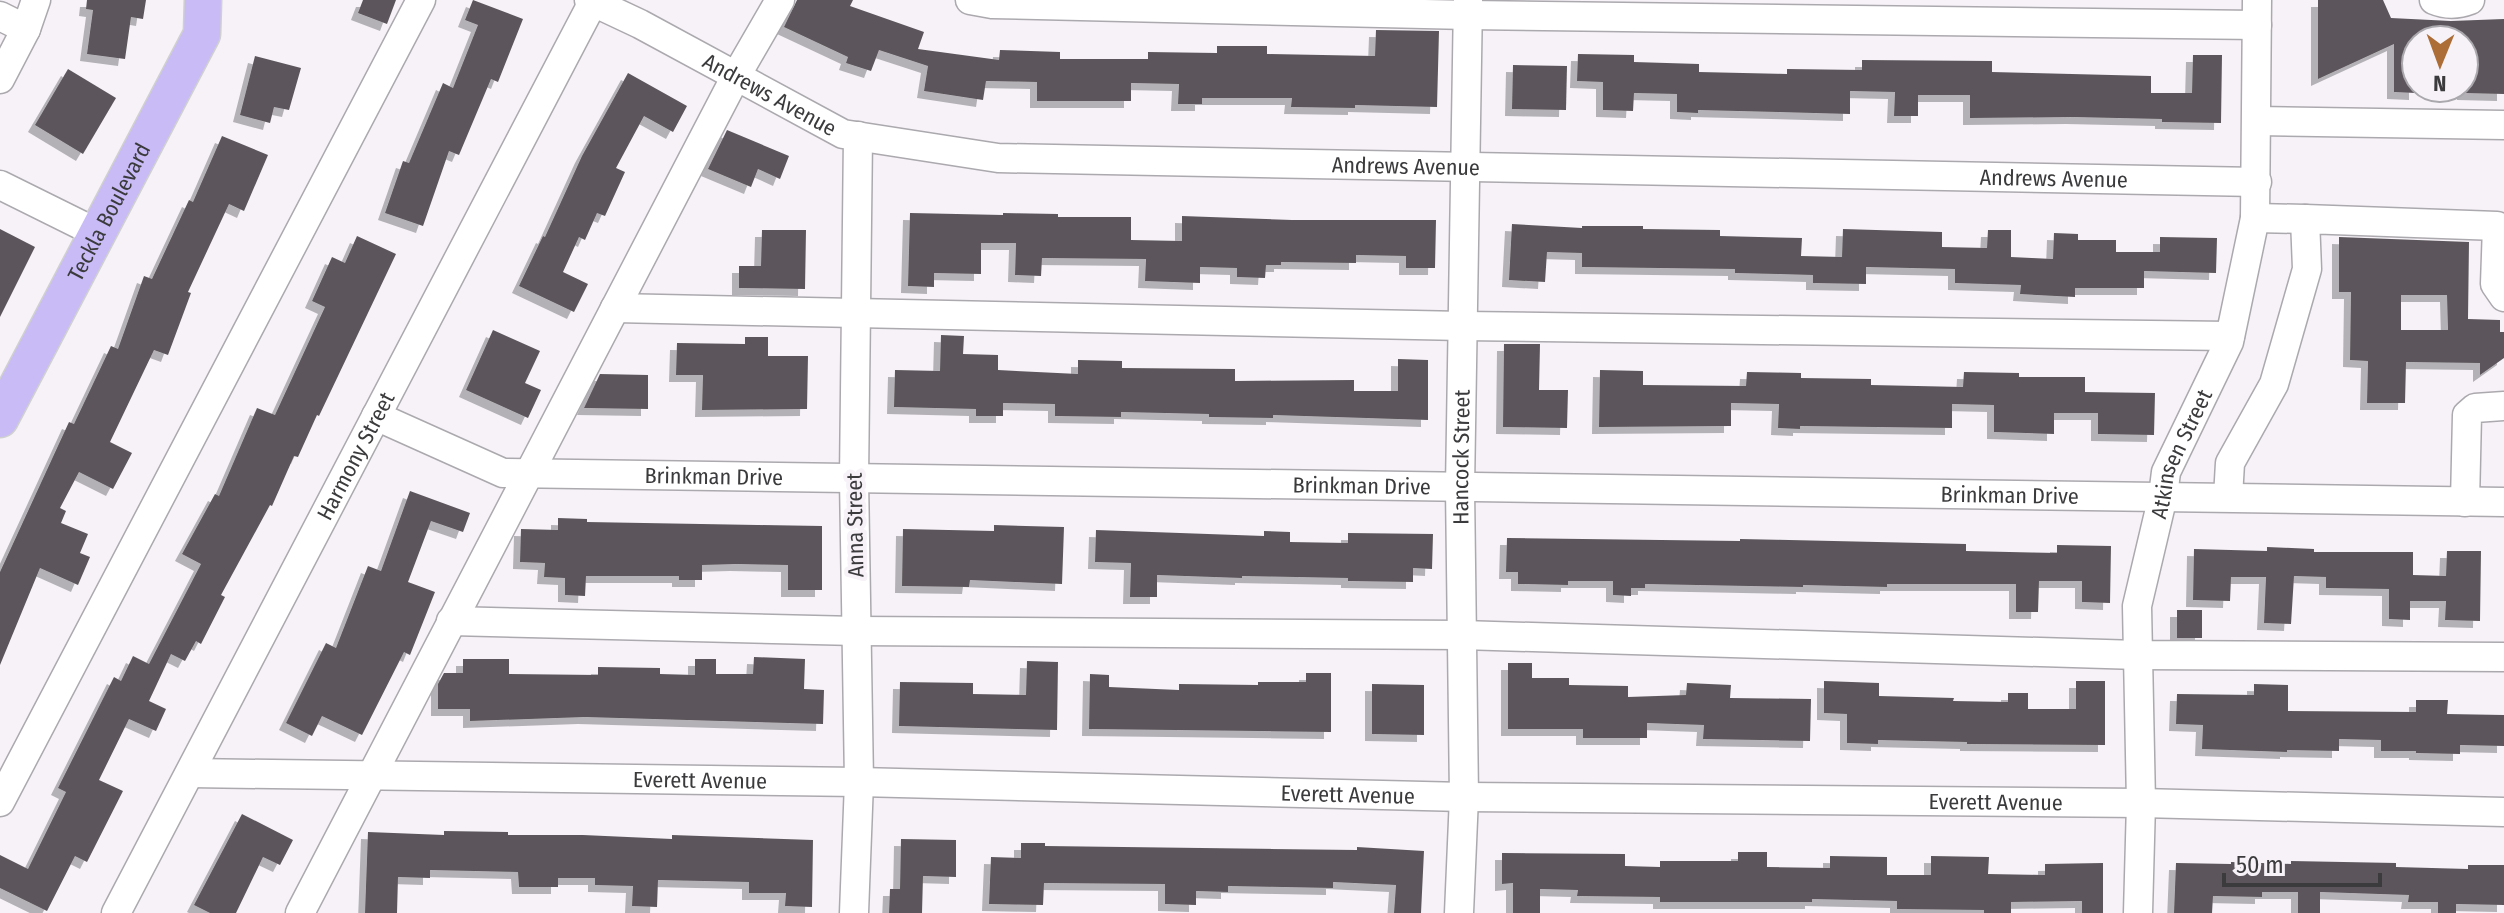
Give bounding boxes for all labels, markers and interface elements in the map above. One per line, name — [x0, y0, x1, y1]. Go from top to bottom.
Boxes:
north arrow — [2400, 24, 2480, 104]
street label: Andrews Avenue — [698, 47, 841, 141]
text: N — [2433, 70, 2446, 97]
street label: Teckla Boulevard — [61, 138, 156, 285]
street label: Andrews Avenue — [1332, 151, 1480, 181]
street label: Andrews Avenue — [1979, 163, 2128, 193]
street label: Atkinsen Street — [2145, 384, 2218, 521]
street label: Harmony Street — [311, 386, 400, 525]
street label: Hancock Street — [1446, 388, 1475, 525]
street label: Brinkman Drive — [644, 462, 783, 491]
street label: Brinkman Drive — [1292, 471, 1431, 500]
street label: Anna Street — [841, 472, 869, 578]
street label: Brinkman Drive — [1940, 480, 2079, 509]
street label: Everett Avenue — [633, 765, 767, 794]
street label: Everett Avenue — [1280, 779, 1415, 809]
street label: Everett Avenue — [1929, 788, 2063, 816]
scale bar — [2224, 837, 2380, 887]
text: 50 m — [2236, 851, 2284, 879]

